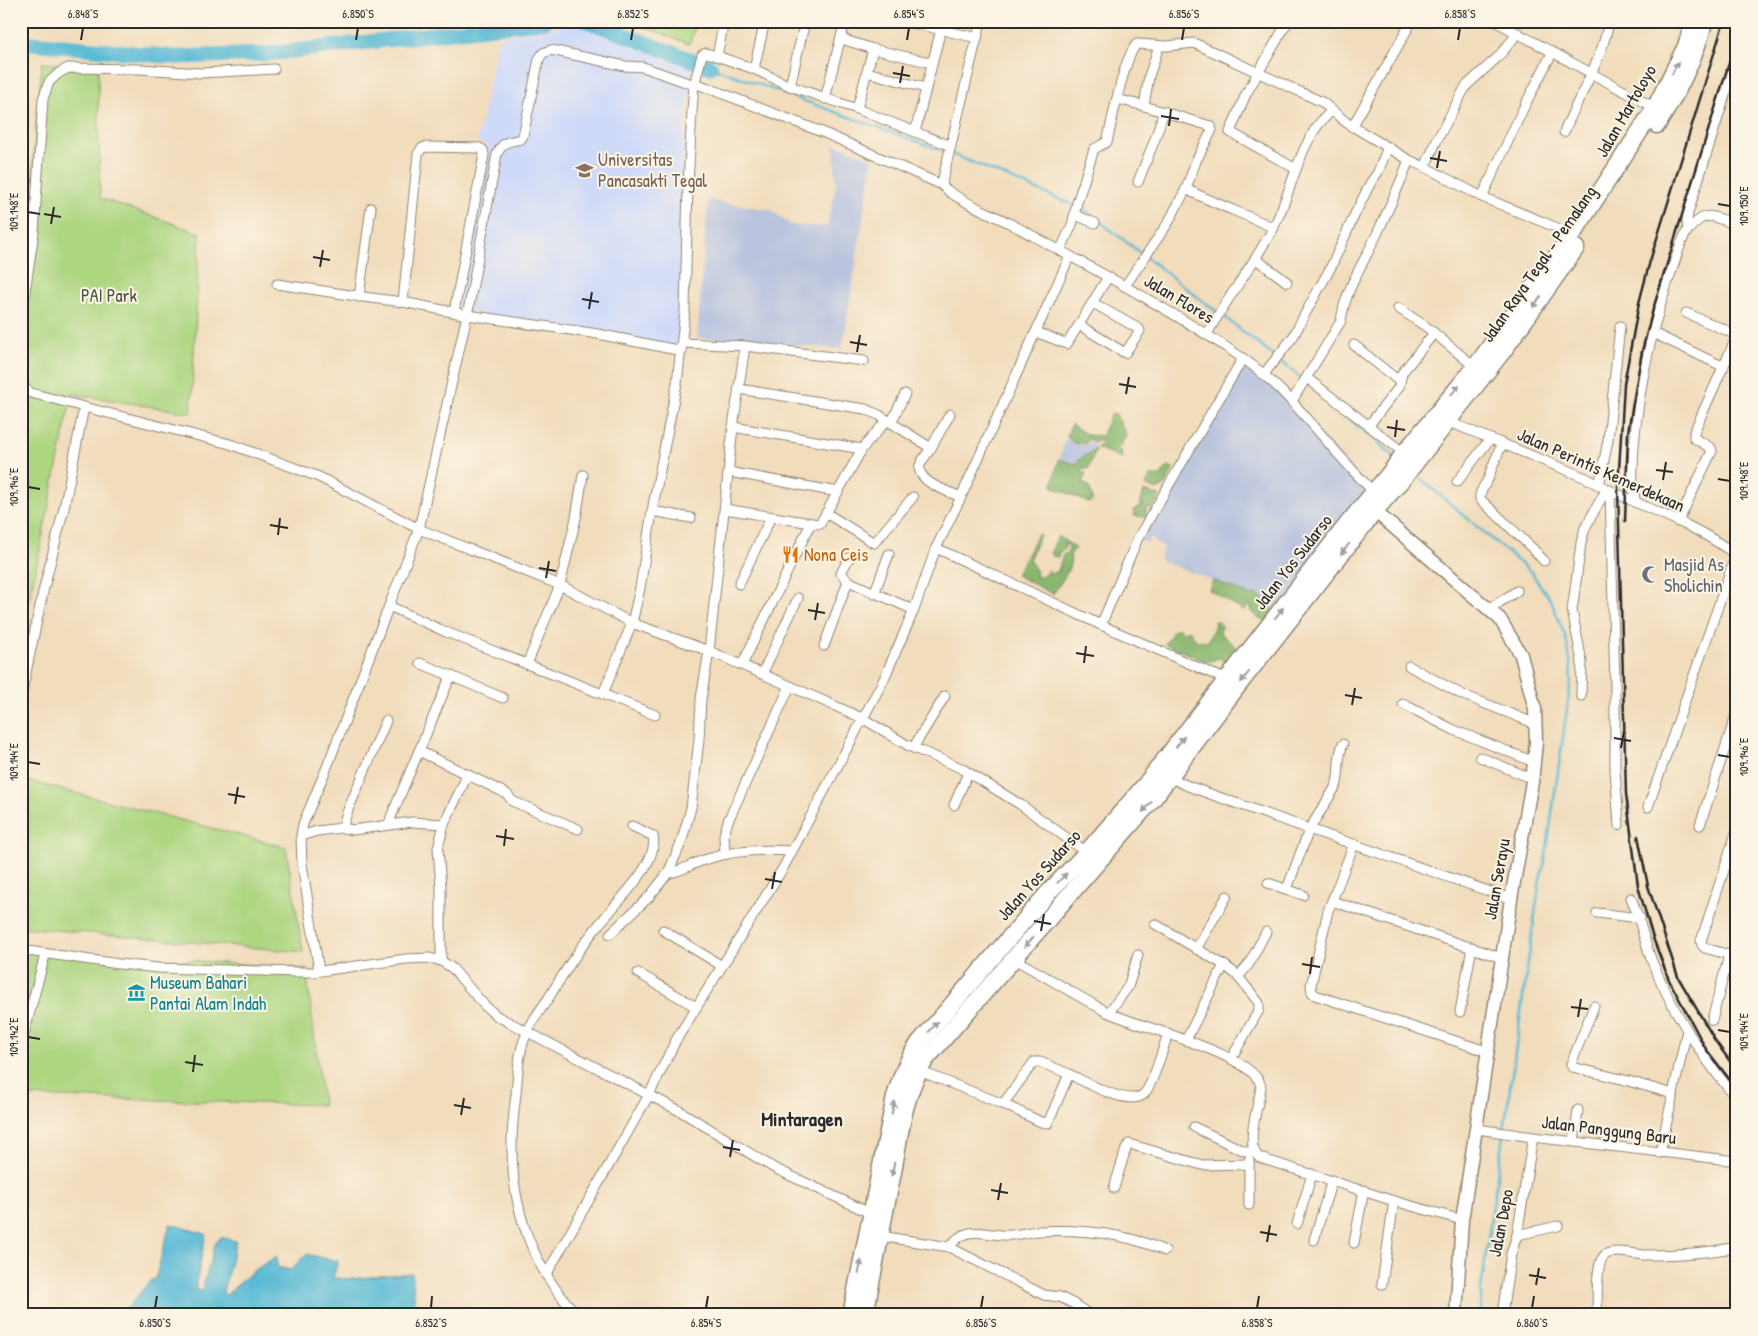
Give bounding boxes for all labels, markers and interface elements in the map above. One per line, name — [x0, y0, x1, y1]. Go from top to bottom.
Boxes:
text: 6.848°S — [68, 5, 99, 22]
text: 6.850°S — [342, 5, 374, 22]
text: 6.852°S — [617, 5, 649, 22]
text: 6.854°S — [894, 5, 925, 22]
text: 6.856°S — [1169, 5, 1200, 22]
text: 6.858°S — [1444, 5, 1476, 22]
street label: Jalan Martoloyo — [1589, 60, 1662, 162]
one-way arrow — [1671, 61, 1679, 75]
place label: Universitas Pancasakti Tegal — [598, 147, 707, 193]
school or university icon: Universitas Pancasakti Tegal — [574, 160, 594, 180]
street label: Jalan Raya Tegal - Pemalang — [1475, 180, 1602, 347]
text: 109.150°E — [1735, 186, 1752, 226]
text: 109.148°E — [5, 192, 22, 231]
street label: Jalan Flores — [1140, 268, 1219, 329]
park label: PAI Park — [81, 283, 137, 308]
one-way arrow — [1533, 296, 1543, 309]
one-way arrow — [1450, 383, 1461, 396]
street label: Jalan Perintis Kemerdekaan — [1514, 421, 1689, 518]
text: 109.148°E — [1735, 461, 1752, 500]
text: 109.146°E — [5, 467, 22, 506]
street label: Jalan Yos Sudarso — [1247, 509, 1338, 615]
place label: Nona Ceis — [804, 542, 868, 567]
one-way arrow — [1339, 542, 1350, 555]
restaurant icon: Nona Ceis — [780, 545, 800, 565]
place label: Masjid As Sholichin — [1664, 552, 1724, 598]
mosque icon: Masjid As Sholichin — [1640, 565, 1660, 585]
one-way arrow — [1273, 607, 1284, 620]
one-way arrow — [1240, 670, 1250, 684]
one-way arrow — [1174, 736, 1185, 749]
text: 109.146°E — [1735, 737, 1752, 776]
text: 109.144°E — [5, 742, 22, 781]
one-way arrow — [1141, 800, 1152, 813]
street label: Jalan Yos Sudarso — [991, 824, 1086, 926]
street label: Jalan Serayu — [1477, 836, 1516, 921]
one-way arrow — [1056, 873, 1068, 885]
one-way arrow — [1023, 936, 1034, 949]
place label: Museum Bahari Pantai Alam Indah — [150, 970, 267, 1016]
museum icon: Museum Bahari Pantai Alam Indah — [126, 983, 146, 1003]
text: 109.144°E — [1735, 1012, 1752, 1051]
text: 109.142°E — [5, 1017, 22, 1057]
one-way arrow — [927, 1021, 938, 1034]
one-way arrow — [889, 1100, 897, 1115]
district label: Mintaragen — [761, 1105, 843, 1133]
street label: Jalan Panggung Baru — [1540, 1109, 1678, 1150]
one-way arrow — [889, 1161, 897, 1177]
street label: Jalan Depo — [1482, 1187, 1519, 1259]
one-way arrow — [857, 1259, 865, 1275]
text: 6.850°S — [139, 1314, 171, 1331]
text: 6.852°S — [415, 1314, 447, 1331]
text: 6.854°S — [691, 1314, 722, 1331]
text: 6.856°S — [966, 1314, 997, 1331]
text: 6.858°S — [1241, 1314, 1273, 1331]
text: 6.860°S — [1516, 1314, 1548, 1331]

